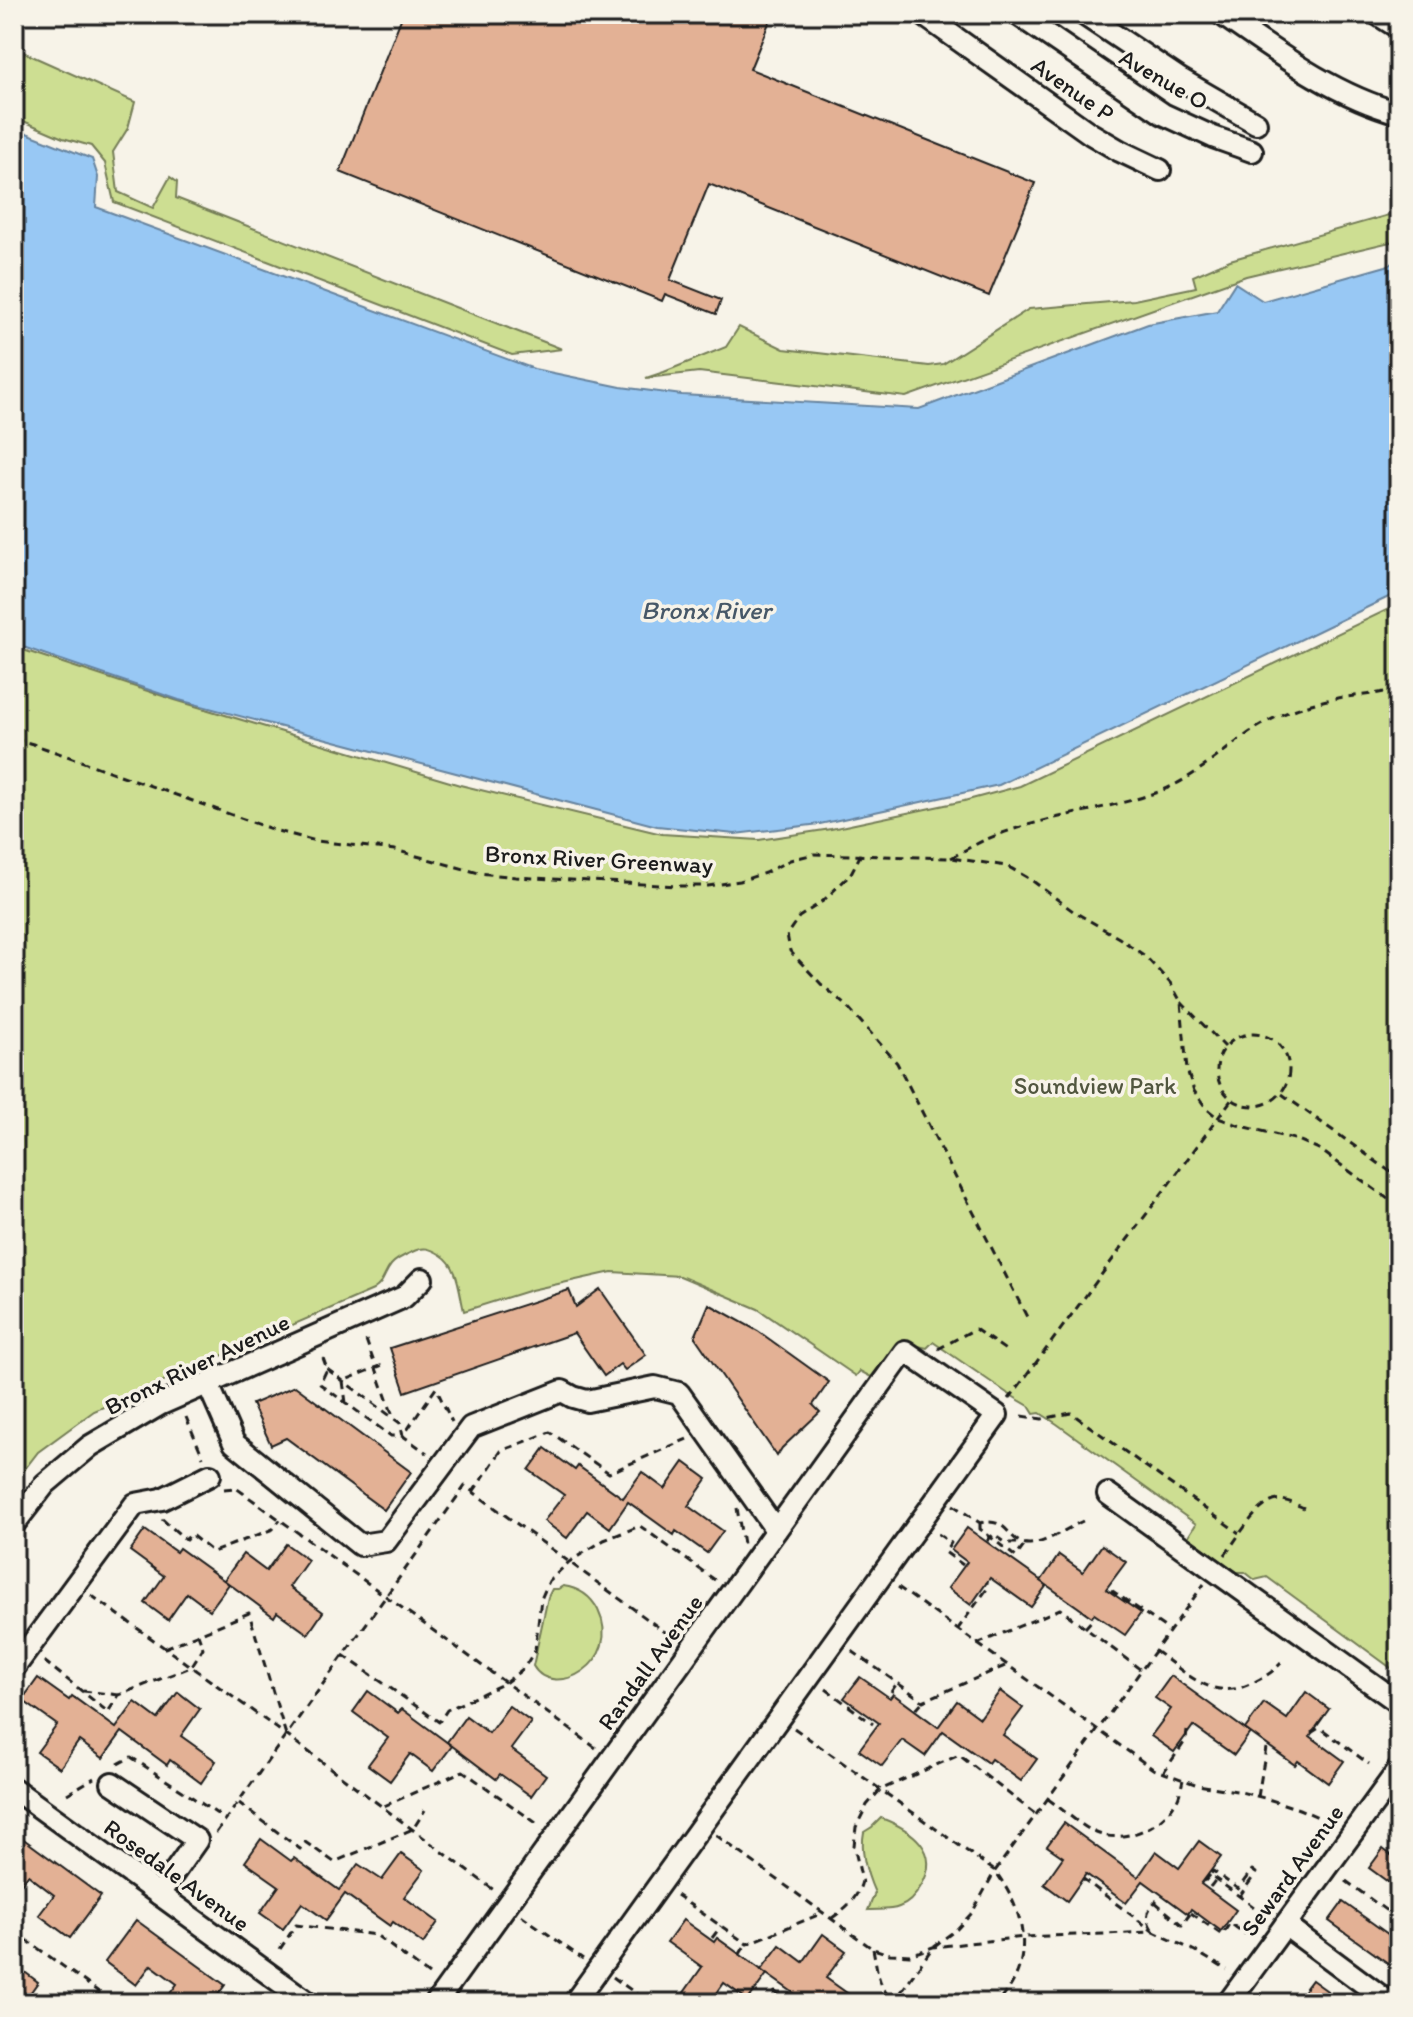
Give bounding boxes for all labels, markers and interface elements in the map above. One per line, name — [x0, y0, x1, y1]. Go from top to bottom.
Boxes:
street label: Avenue O — [1114, 42, 1214, 116]
street label: Avenue P — [1026, 50, 1120, 128]
water label: Bronx River — [641, 594, 774, 626]
street label: Bronx River Greenway — [484, 839, 714, 879]
park label: Soundview Park — [1014, 1071, 1177, 1100]
street label: Bronx River Avenue — [100, 1307, 294, 1421]
street label: Randall Avenue — [591, 1589, 709, 1735]
street label: Seward Avenue — [1234, 1798, 1350, 1942]
street label: Rosedale Avenue — [99, 1812, 255, 1938]

